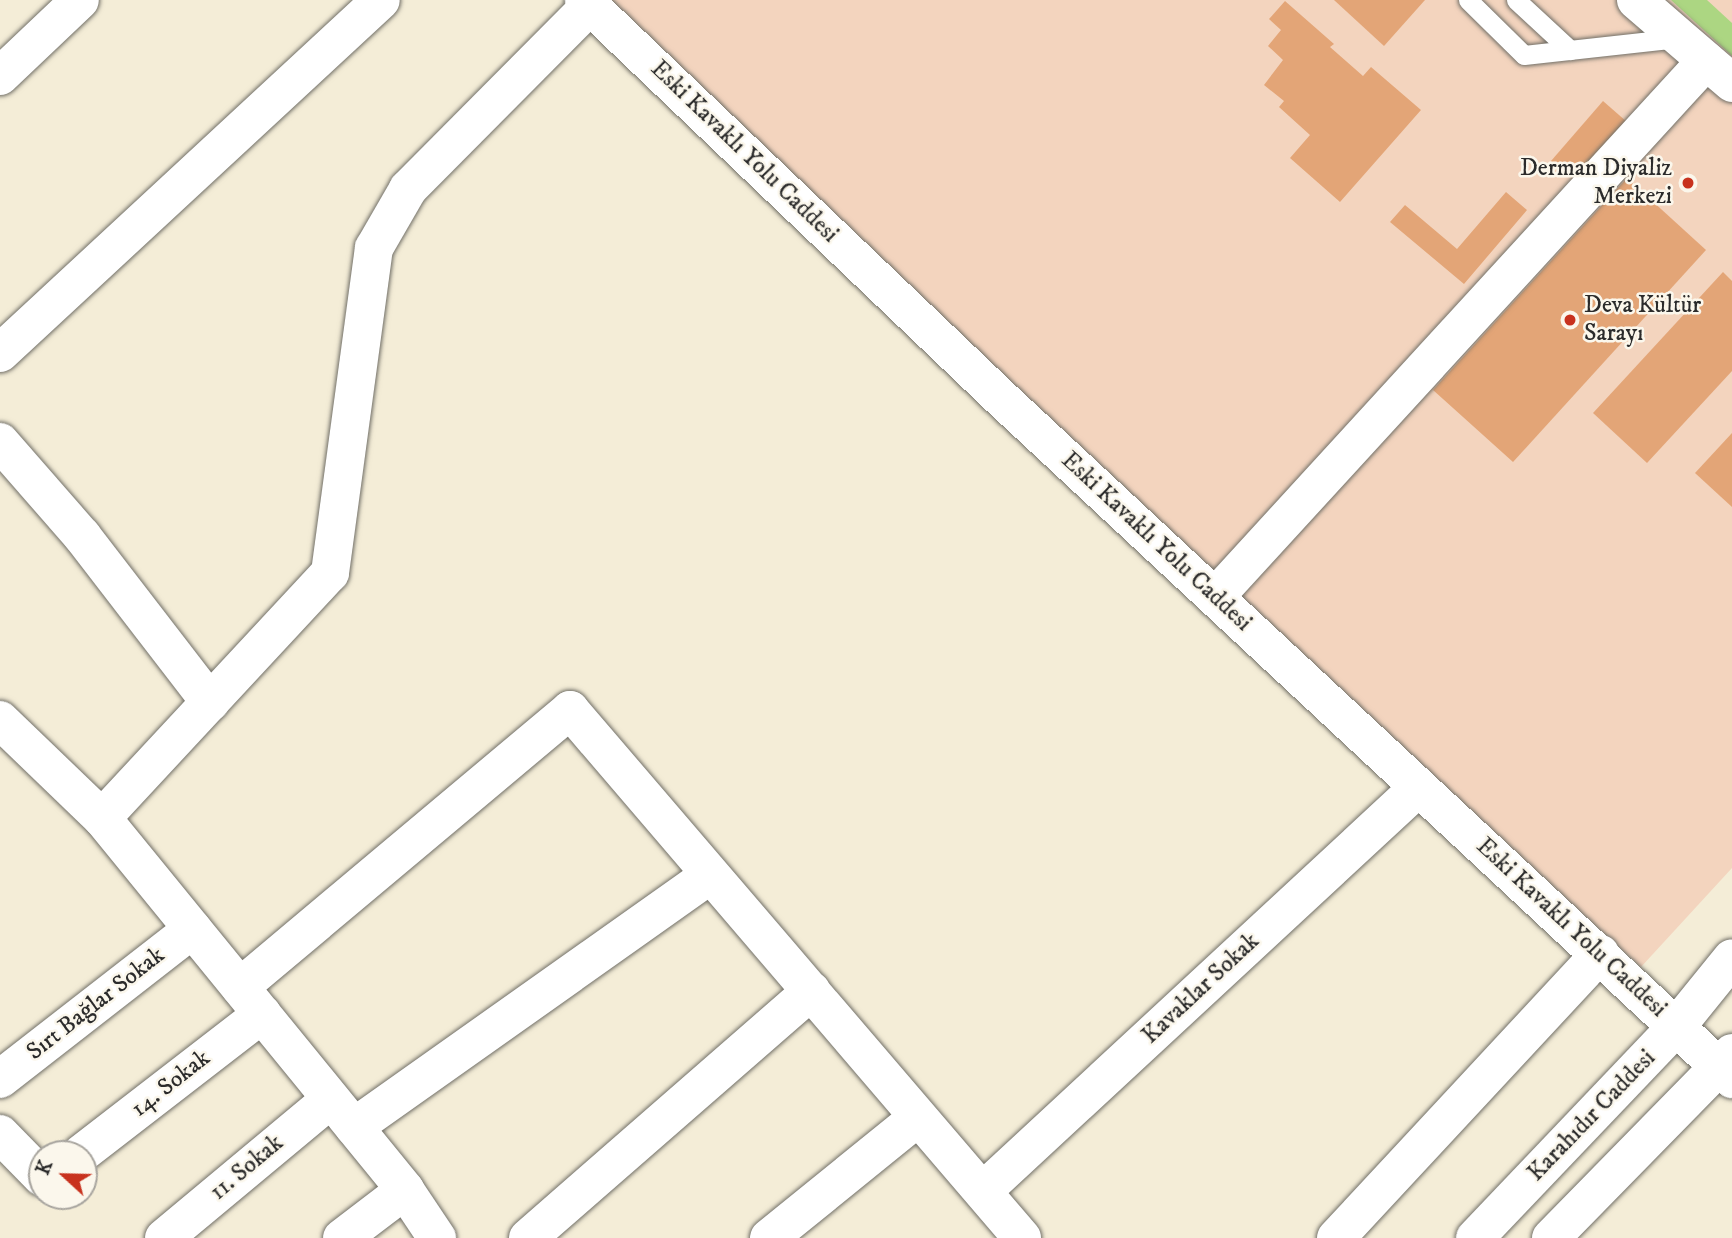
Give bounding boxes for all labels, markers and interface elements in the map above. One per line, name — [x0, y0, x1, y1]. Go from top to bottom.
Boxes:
street label: Eski Kavaklı Yolu Caddesi — [644, 55, 844, 249]
place label: Derman Diyaliz Merkezi — [1520, 155, 1672, 211]
marker: Derman Diyaliz Merkezi — [1678, 173, 1698, 193]
place label: Deva Kültür Sarayı — [1584, 292, 1701, 348]
marker: Deva Kültür Sarayı — [1562, 312, 1578, 328]
street label: Eski Kavaklı Yolu Caddesi — [1055, 446, 1257, 638]
street label: Eski Kavaklı Yolu Caddesi — [1470, 832, 1672, 1024]
street label: Kavaklar Sokak — [1137, 928, 1265, 1050]
street label: Sırt Bağlar Sokak — [21, 941, 171, 1067]
street label: 14. Sokak — [126, 1044, 216, 1124]
street label: Karahıdır Caddesi — [1522, 1044, 1662, 1188]
street label: 11. Sokak — [205, 1129, 289, 1207]
north arrow — [28, 1140, 98, 1210]
text: K — [32, 1157, 58, 1178]

